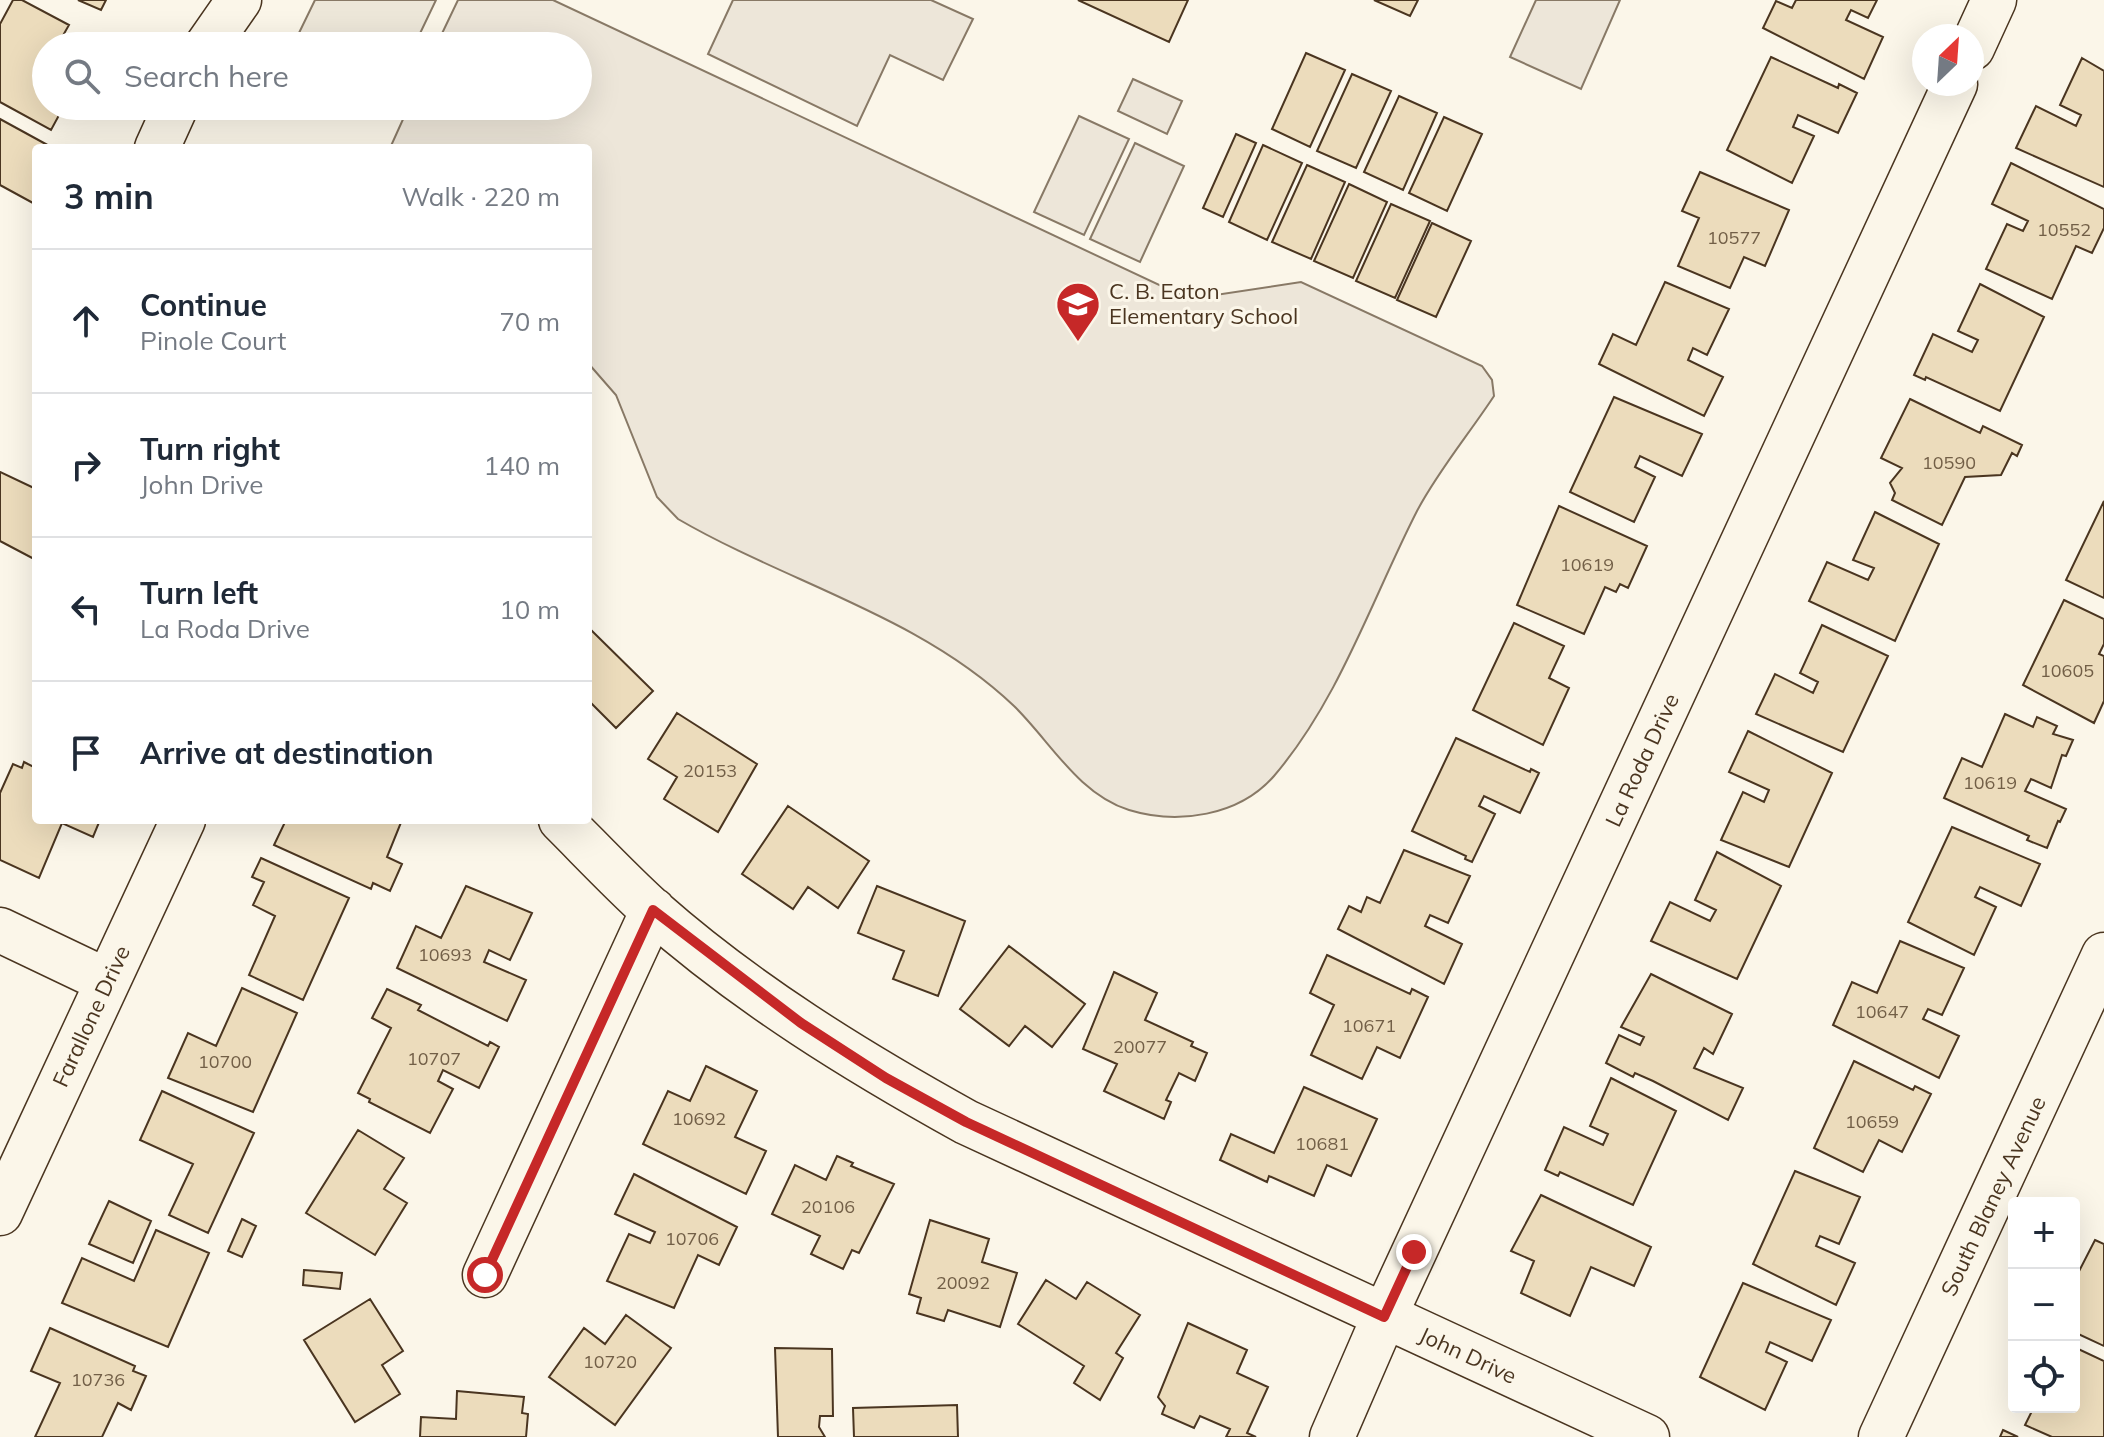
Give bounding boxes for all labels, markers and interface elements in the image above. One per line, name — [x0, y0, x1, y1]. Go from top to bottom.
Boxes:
north arrow — [1912, 24, 1984, 96]
search box — [32, 32, 592, 120]
icon: search — [60, 54, 104, 98]
text: Search here — [124, 57, 289, 95]
text: 3 min — [64, 175, 154, 218]
text: Walk · 220 m — [401, 180, 560, 213]
house number: 10552 — [2037, 218, 2091, 241]
house number: 10577 — [1707, 226, 1761, 249]
place label: C. B. Eaton Elementary School — [1109, 277, 1298, 330]
school or university icon: C. B. Eaton Elementary School — [1054, 280, 1102, 343]
text: Continue — [140, 286, 267, 324]
icon: ahead — [64, 299, 108, 343]
text: 70 m — [499, 305, 560, 338]
text: Pinole Court — [140, 324, 286, 357]
text: Turn right — [140, 430, 280, 468]
icon: right — [64, 443, 108, 487]
text: 140 m — [484, 449, 560, 482]
house number: 10590 — [1922, 451, 1976, 474]
text: John Drive — [140, 468, 263, 501]
house number: 10619 — [1560, 553, 1614, 576]
text: Turn left — [140, 574, 258, 612]
icon: left — [64, 587, 108, 631]
text: 10 m — [499, 593, 560, 626]
text: La Roda Drive — [140, 612, 310, 645]
house number: 10605 — [2040, 659, 2094, 682]
street label: La Roda Drive — [1599, 689, 1685, 831]
icon: arrive — [64, 731, 108, 775]
text: Arrive at destination — [140, 734, 434, 772]
house number: 20153 — [683, 759, 737, 782]
house number: 10619 — [1963, 771, 2017, 794]
street label: Farallone Drive — [46, 941, 136, 1091]
house number: 10693 — [418, 943, 472, 966]
house number: 10647 — [1855, 1000, 1909, 1023]
house number: 10671 — [1342, 1014, 1396, 1037]
house number: 20077 — [1113, 1035, 1167, 1058]
house number: 10707 — [407, 1047, 461, 1070]
house number: 10700 — [198, 1050, 252, 1073]
street label: South Blaney Avenue — [1934, 1092, 2052, 1300]
house number: 10692 — [672, 1107, 726, 1130]
house number: 10659 — [1845, 1110, 1899, 1133]
house number: 10681 — [1295, 1132, 1349, 1155]
house number: 20106 — [801, 1195, 855, 1218]
map controls — [2008, 1197, 2080, 1413]
button: + — [2008, 1197, 2080, 1269]
house number: 10706 — [665, 1227, 719, 1250]
route end — [1396, 1234, 1432, 1270]
route start — [467, 1257, 503, 1293]
button: − — [2008, 1269, 2080, 1341]
house number: 20092 — [936, 1271, 990, 1294]
street label: John Drive — [1415, 1320, 1521, 1390]
button: locate — [2008, 1341, 2080, 1413]
house number: 10720 — [583, 1350, 637, 1373]
house number: 10736 — [71, 1368, 125, 1391]

